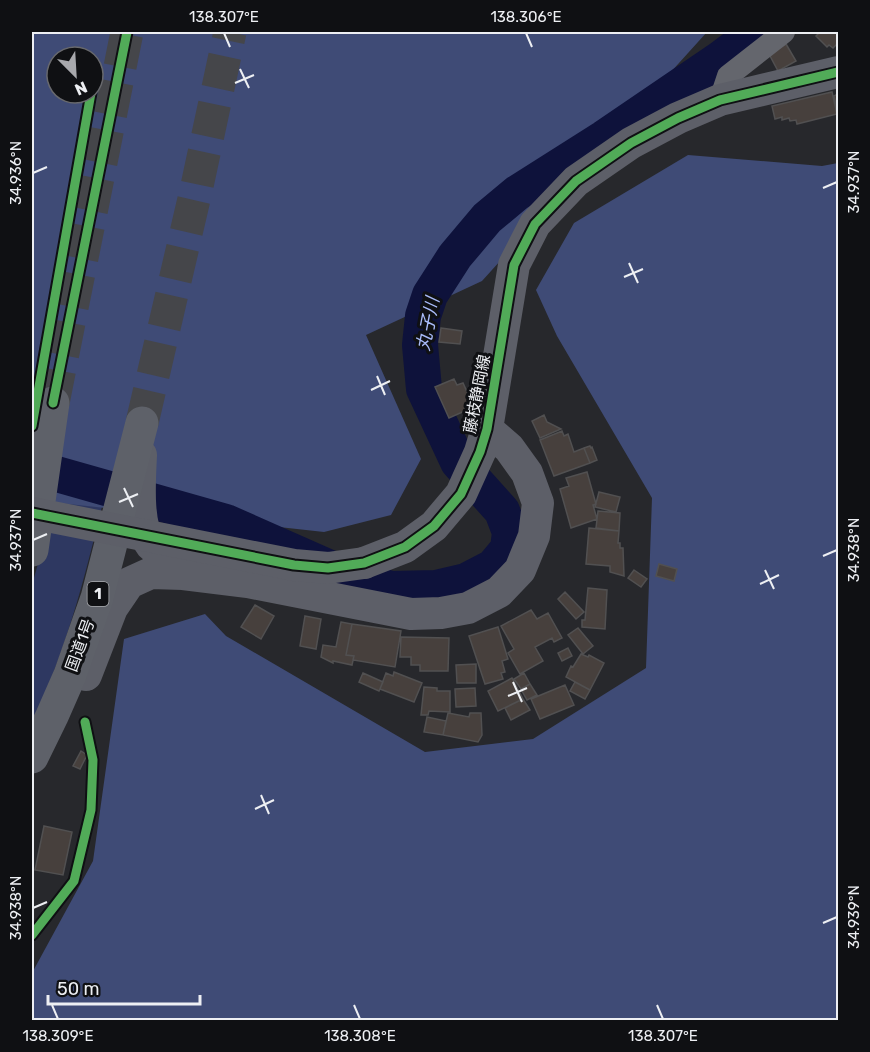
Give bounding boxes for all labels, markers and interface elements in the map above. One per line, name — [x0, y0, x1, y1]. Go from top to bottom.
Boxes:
text: 138.307°E — [189, 8, 259, 26]
text: 138.306°E — [490, 8, 562, 26]
north arrow — [45, 45, 105, 105]
text: N — [72, 77, 90, 99]
text: 34.936°N — [7, 141, 25, 205]
text: 34.937°N — [845, 151, 863, 213]
water label: 丸子川 — [412, 293, 444, 353]
street label: 藤枝静岡線 — [460, 353, 494, 435]
text: 34.937°N — [7, 509, 25, 571]
text: 34.938°N — [845, 518, 863, 582]
road number: 1 — [88, 582, 108, 606]
street label: 国道1号 — [62, 616, 98, 674]
text: 34.938°N — [7, 876, 25, 940]
text: 34.939°N — [845, 885, 863, 949]
scale bar — [48, 968, 200, 1006]
text: 50 m — [57, 978, 100, 1000]
text: 138.309°E — [23, 1027, 93, 1045]
text: 138.308°E — [324, 1027, 396, 1045]
text: 138.307°E — [628, 1027, 698, 1045]

